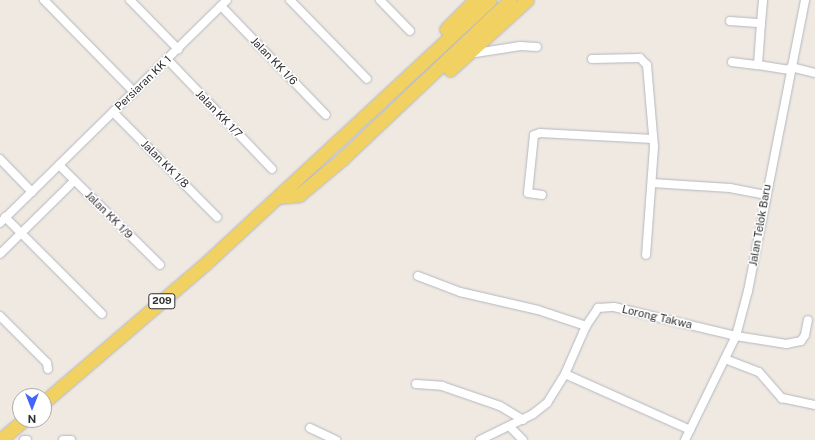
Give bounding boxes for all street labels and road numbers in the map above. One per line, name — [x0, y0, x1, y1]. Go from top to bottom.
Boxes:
street label: Jalan KK 1/6 — [248, 34, 300, 88]
street label: Persiaran KK 1 — [112, 53, 174, 113]
street label: Jalan KK 1/7 — [193, 87, 245, 141]
street label: Jalan KK 1/8 — [138, 137, 192, 191]
street label: Jalan Telok Baru — [746, 183, 774, 267]
street label: Jalan KK 1/9 — [83, 189, 135, 241]
road number: 209 — [148, 293, 176, 309]
street label: Lorong Takwa — [621, 303, 693, 331]

